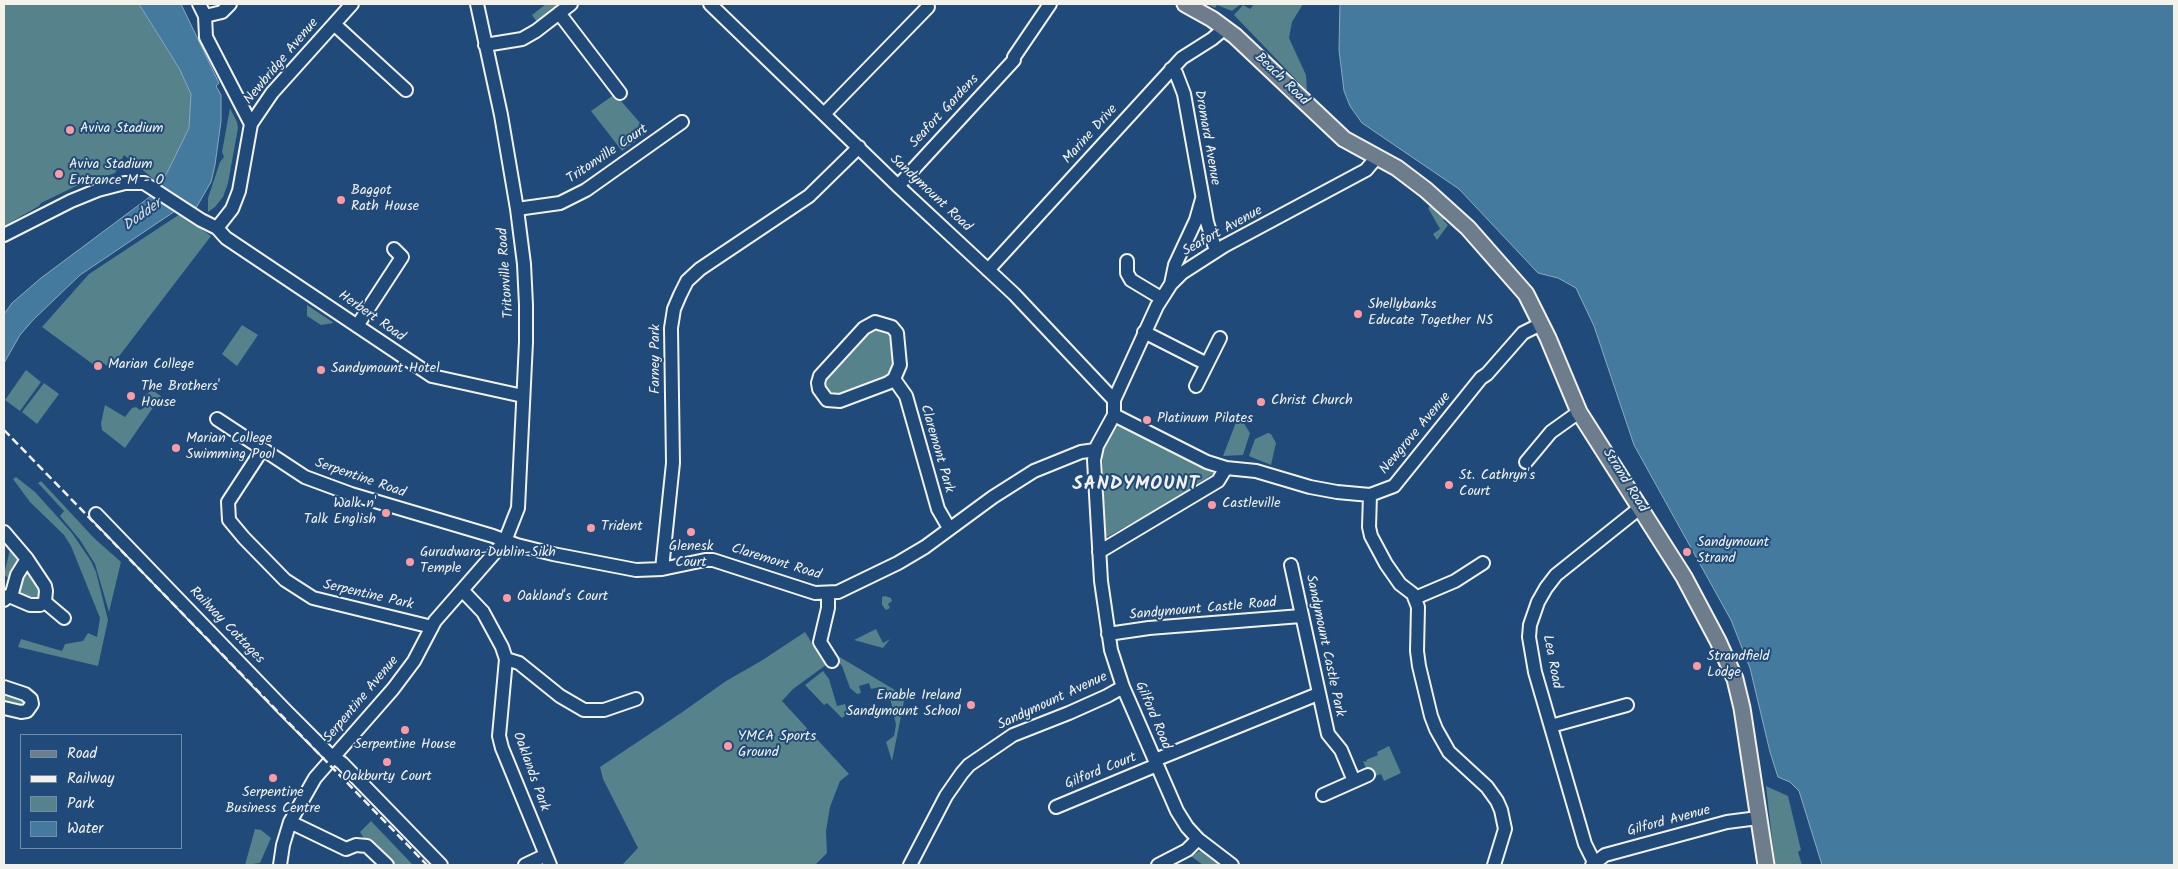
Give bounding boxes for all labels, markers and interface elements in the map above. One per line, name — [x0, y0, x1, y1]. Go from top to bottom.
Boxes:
street label: Newbridge Avenue — [241, 16, 323, 108]
street label: Beach Road — [1250, 50, 1312, 110]
street label: Seafort Gardens — [907, 72, 983, 152]
street label: Dromard Avenue — [1189, 89, 1223, 187]
street label: Marine Drive — [1060, 102, 1122, 168]
place label: Aviva Stadium — [80, 122, 163, 138]
street label: Tritonville Court — [564, 122, 652, 188]
marker: Aviva Stadium — [64, 124, 76, 136]
street label: Sandymount Road — [886, 152, 974, 236]
place label: Aviva Stadium Entrance M - O — [69, 158, 164, 190]
marker: Aviva Stadium Entrance M - O — [53, 168, 65, 180]
place label: Baggot Rath House — [351, 184, 419, 216]
marker: Baggot Rath House — [335, 194, 347, 206]
water label: Dodder — [120, 196, 166, 236]
street label: Seafort Avenue — [1180, 203, 1266, 261]
street label: Tritonville Road — [495, 227, 519, 319]
street label: Herbert Road — [334, 288, 408, 346]
place label: Shellybanks Educate Together NS — [1368, 298, 1493, 331]
marker: Shellybanks Educate Together NS — [1352, 308, 1364, 320]
street label: Farney Park — [649, 324, 665, 394]
place label: Marian College — [108, 358, 194, 374]
marker: Marian College — [92, 360, 104, 372]
place label: Sandymount Hotel — [331, 362, 440, 378]
marker: Sandymount Hotel — [315, 364, 327, 376]
place label: The Brothers' House — [141, 380, 220, 412]
marker: The Brothers' House — [125, 390, 137, 402]
street label: Newgrove Avenue — [1377, 390, 1455, 478]
place label: Christ Church — [1271, 394, 1353, 410]
marker: Christ Church — [1255, 396, 1267, 408]
street label: Claremont Park — [915, 403, 957, 495]
place label: Platinum Pilates — [1157, 412, 1253, 428]
marker: Platinum Pilates — [1141, 414, 1153, 426]
place label: Marian College Swimming Pool — [186, 432, 275, 464]
marker: Marian College Swimming Pool — [170, 442, 182, 454]
street label: Strand Road — [1598, 446, 1650, 516]
street label: Serpentine Road — [312, 456, 408, 502]
place label: St. Cathryn's Court — [1459, 469, 1535, 502]
district label: SANDYMOUNT — [1071, 475, 1201, 497]
marker: St. Cathryn's Court — [1443, 479, 1455, 491]
place label: Walk n' Talk English — [304, 497, 376, 530]
place label: Castleville — [1222, 497, 1280, 513]
marker: Castleville — [1206, 499, 1218, 511]
marker: Walk n' Talk English — [380, 507, 392, 519]
place label: Trident — [601, 520, 643, 536]
marker: Trident — [585, 522, 597, 534]
marker: Glenesk Court — [685, 526, 697, 538]
place label: Sandymount Strand — [1697, 536, 1769, 568]
place label: Glenesk Court — [669, 540, 713, 572]
street label: Claremont Road — [729, 541, 823, 585]
place label: Gurudwara-Dublin-Sikh Temple — [420, 546, 556, 578]
marker: Sandymount Strand — [1681, 546, 1693, 558]
marker: Gurudwara-Dublin-Sikh Temple — [404, 556, 416, 568]
street label: Sandymount Castle Park — [1301, 573, 1347, 719]
street label: Serpentine Park — [321, 577, 415, 615]
street label: Railway Cottages — [185, 584, 267, 668]
place label: Oakland's Court — [517, 590, 608, 606]
marker: Oakland's Court — [501, 592, 513, 604]
street label: Sandymount Castle Road — [1129, 595, 1277, 625]
street label: Lea Road — [1538, 634, 1564, 690]
place label: Strandfield Lodge — [1707, 650, 1770, 682]
street label: Serpentine Avenue — [321, 653, 403, 747]
marker: Strandfield Lodge — [1691, 660, 1703, 672]
street label: Sandymount Avenue — [996, 669, 1110, 735]
street label: Gilford Road — [1130, 679, 1174, 753]
place label: Enable Ireland Sandymount School — [846, 689, 961, 722]
marker: Enable Ireland Sandymount School — [965, 699, 977, 711]
marker: Serpentine House — [399, 724, 411, 736]
street label: Oaklands Park — [508, 730, 552, 814]
place label: YMCA Sports Ground — [738, 730, 816, 762]
legend — [20, 734, 182, 849]
place label: Serpentine House — [354, 738, 456, 754]
marker: YMCA Sports Ground — [722, 740, 734, 752]
text: Road — [67, 742, 97, 766]
street label: Gilford Court — [1063, 750, 1139, 794]
marker: Oakburty Court — [381, 756, 393, 768]
text: Railway — [67, 767, 114, 791]
place label: Oakburty Court — [342, 770, 432, 786]
marker: Serpentine Business Centre — [267, 772, 279, 784]
place label: Serpentine Business Centre — [226, 786, 320, 819]
text: Park — [67, 792, 94, 816]
street label: Gilford Avenue — [1626, 803, 1712, 841]
text: Water — [67, 817, 103, 841]

